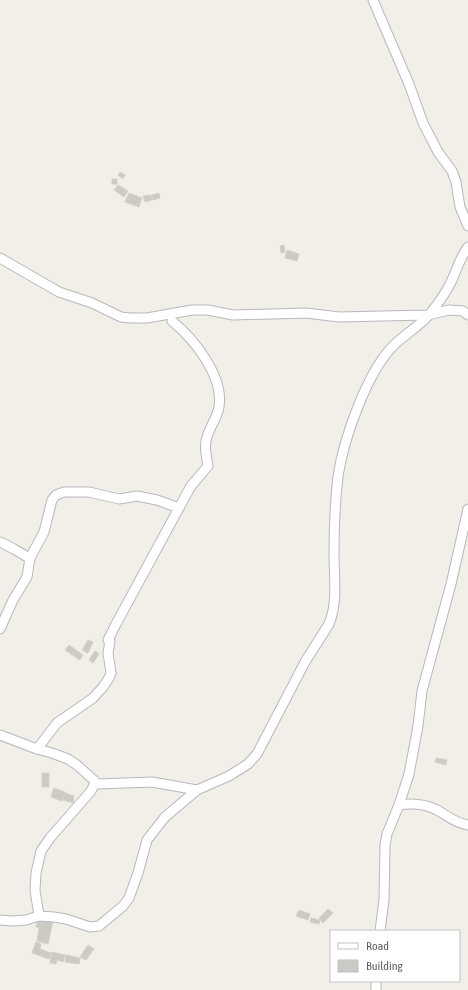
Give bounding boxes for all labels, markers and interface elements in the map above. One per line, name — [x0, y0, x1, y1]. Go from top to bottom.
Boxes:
legend — [330, 930, 460, 982]
text: Road — [366, 939, 389, 953]
text: Building — [366, 959, 404, 973]

